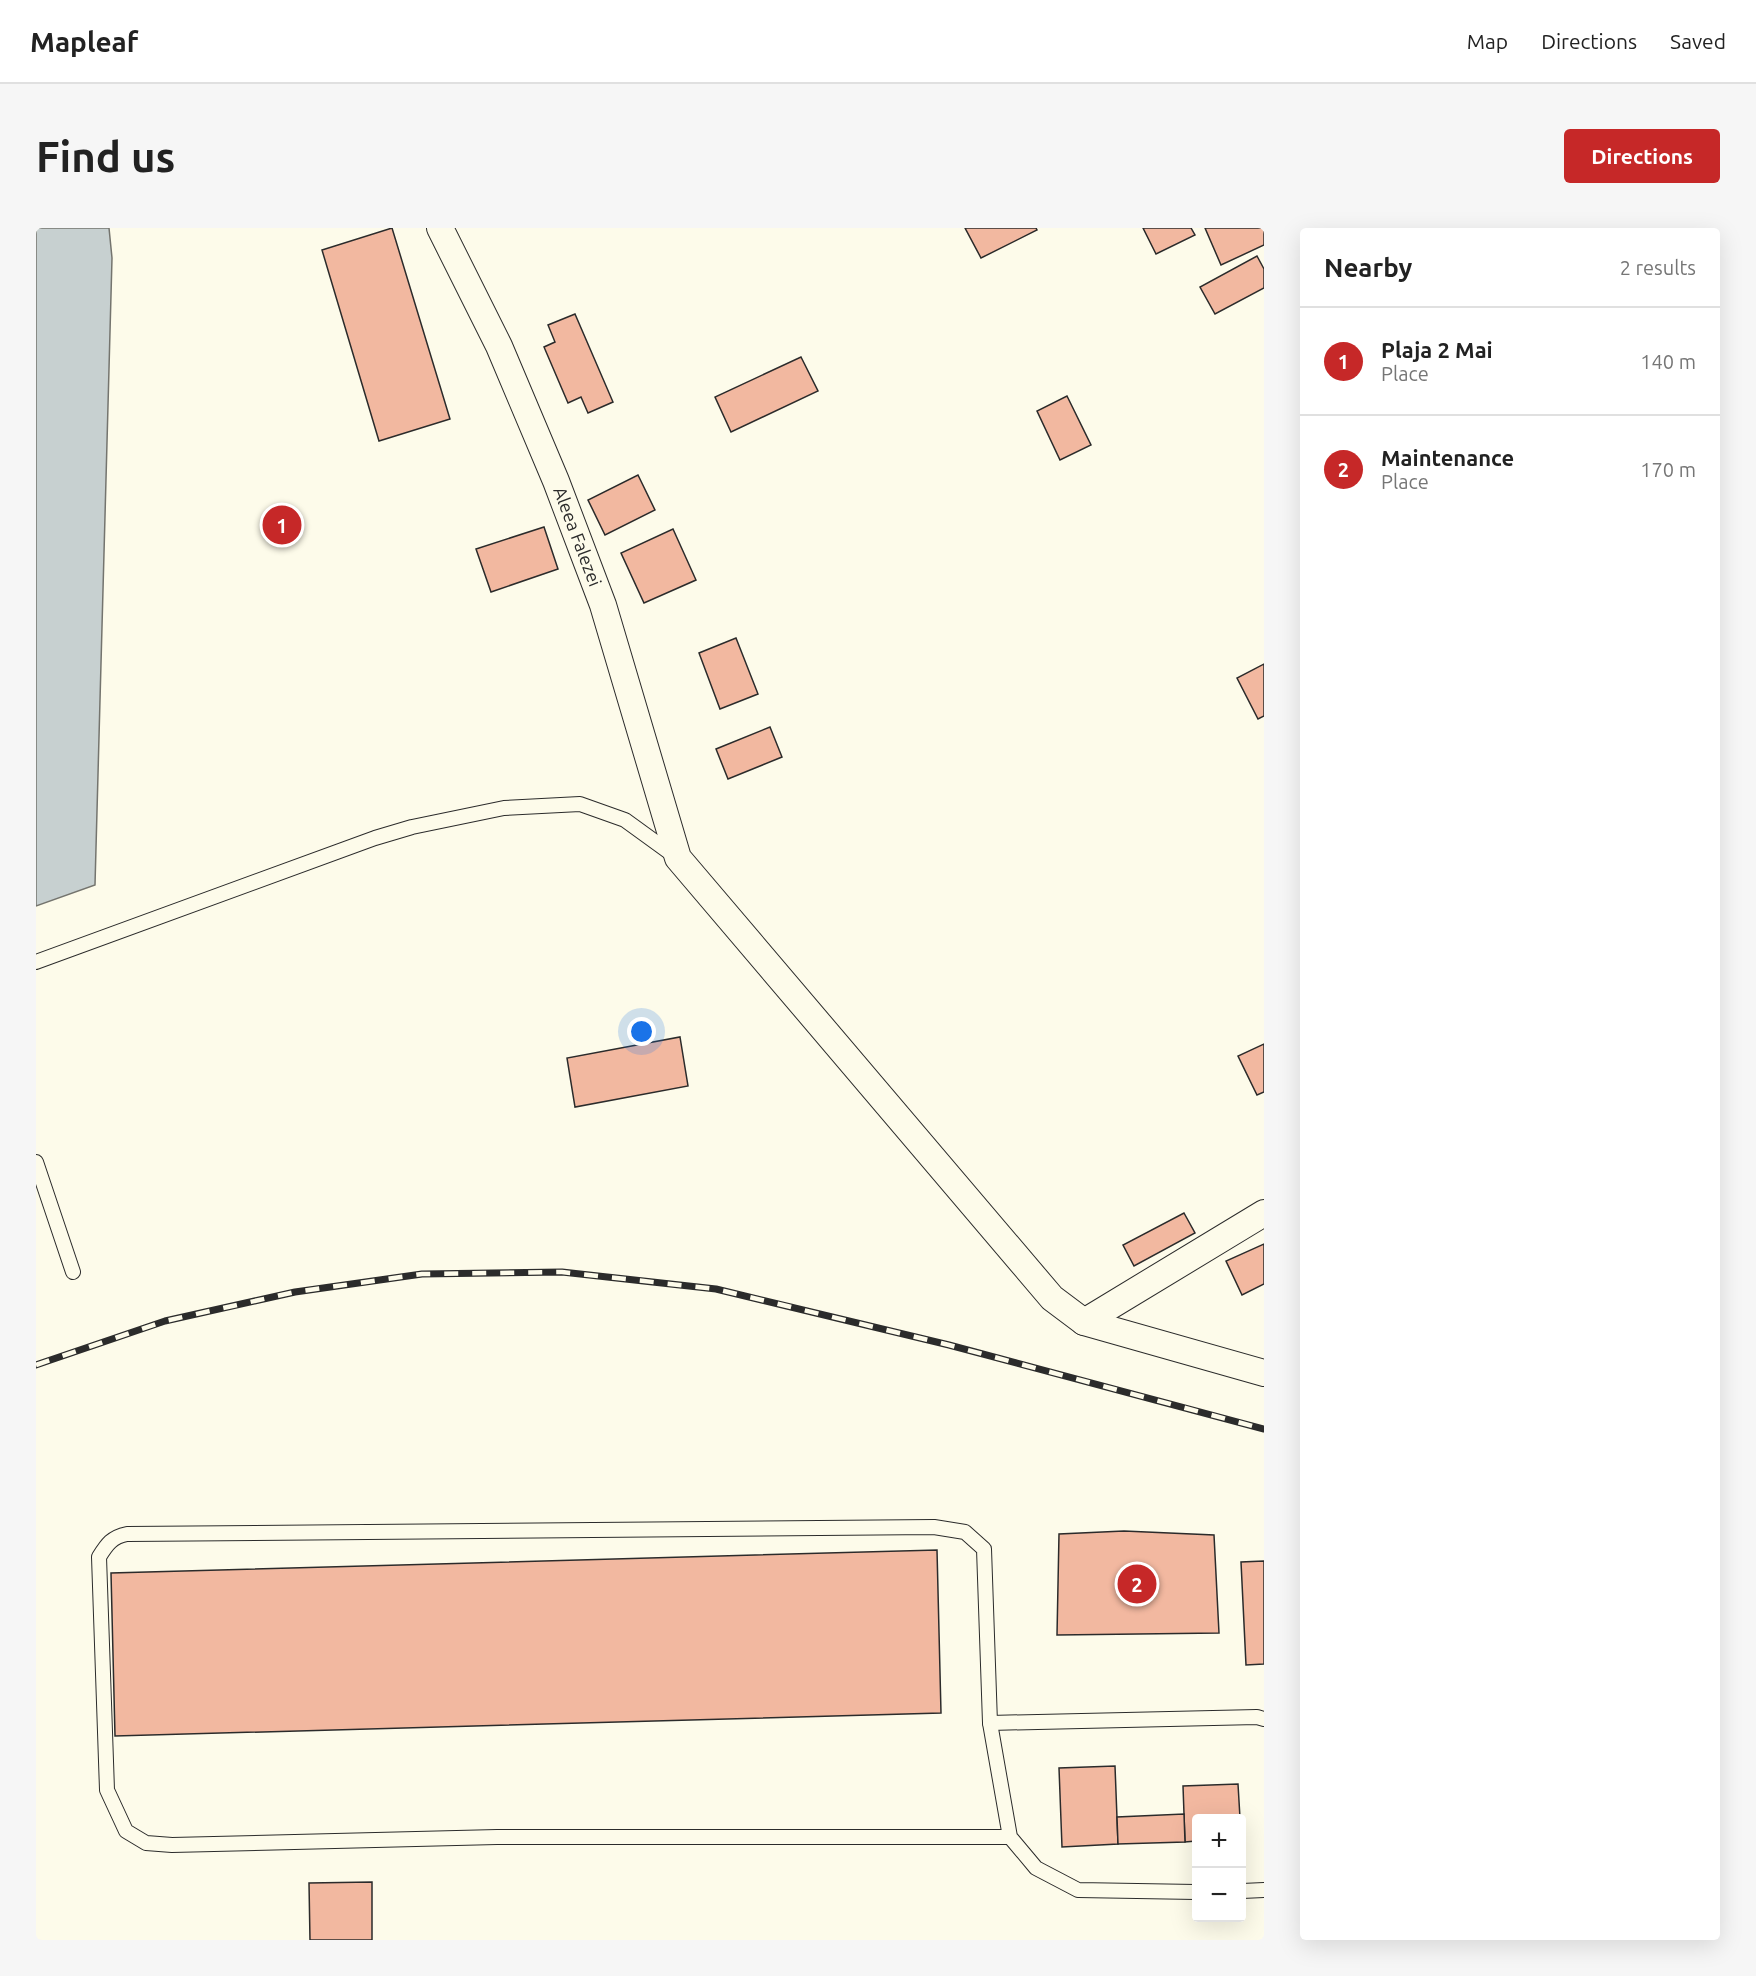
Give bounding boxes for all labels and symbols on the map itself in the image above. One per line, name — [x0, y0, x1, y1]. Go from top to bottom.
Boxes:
street label: Aleea Falezei — [550, 484, 606, 589]
pin: 1 — [262, 502, 302, 548]
your location — [627, 1017, 656, 1046]
pin: 2 — [1118, 1562, 1156, 1606]

